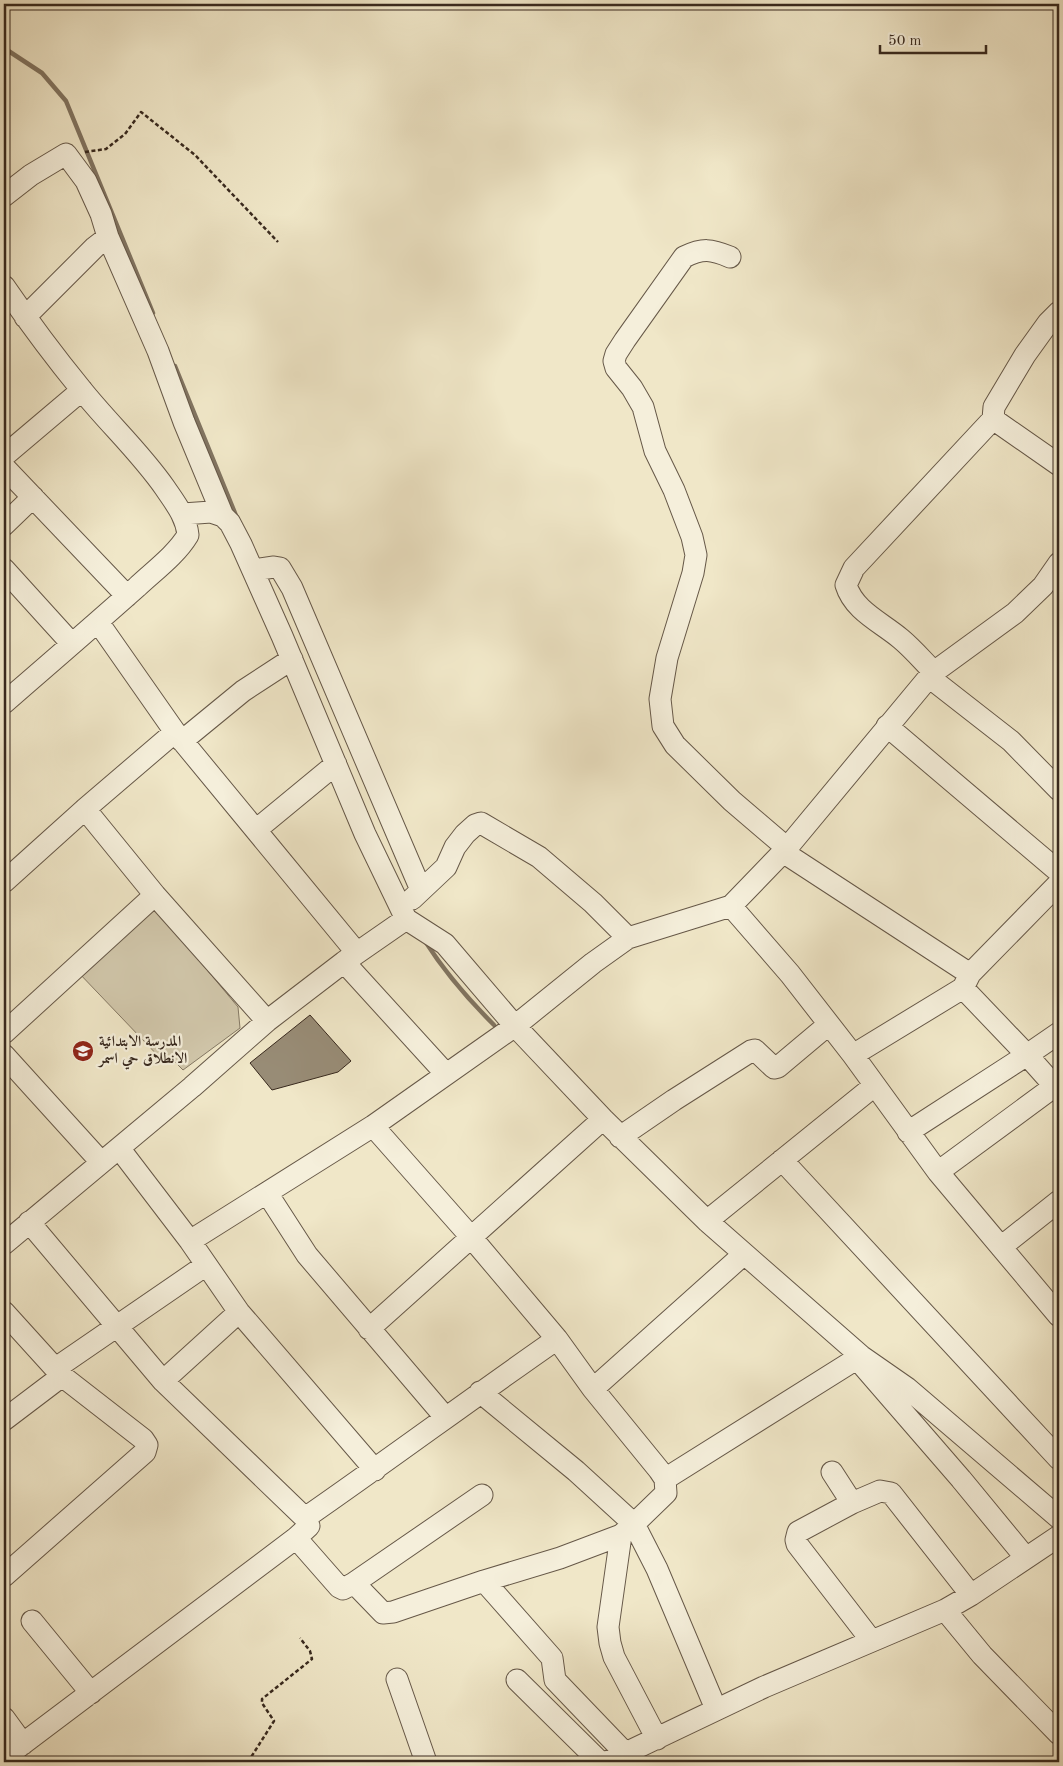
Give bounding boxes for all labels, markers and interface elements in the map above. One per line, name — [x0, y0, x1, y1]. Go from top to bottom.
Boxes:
scale bar — [880, 22, 987, 54]
text: 50 m — [888, 34, 922, 49]
place label: المدرسة الابتدائية الانطلاق حي اسمر — [97, 1034, 187, 1070]
school or university icon: المدرسة الابتدائية الانطلاق حي اسمر — [71, 1039, 95, 1063]

